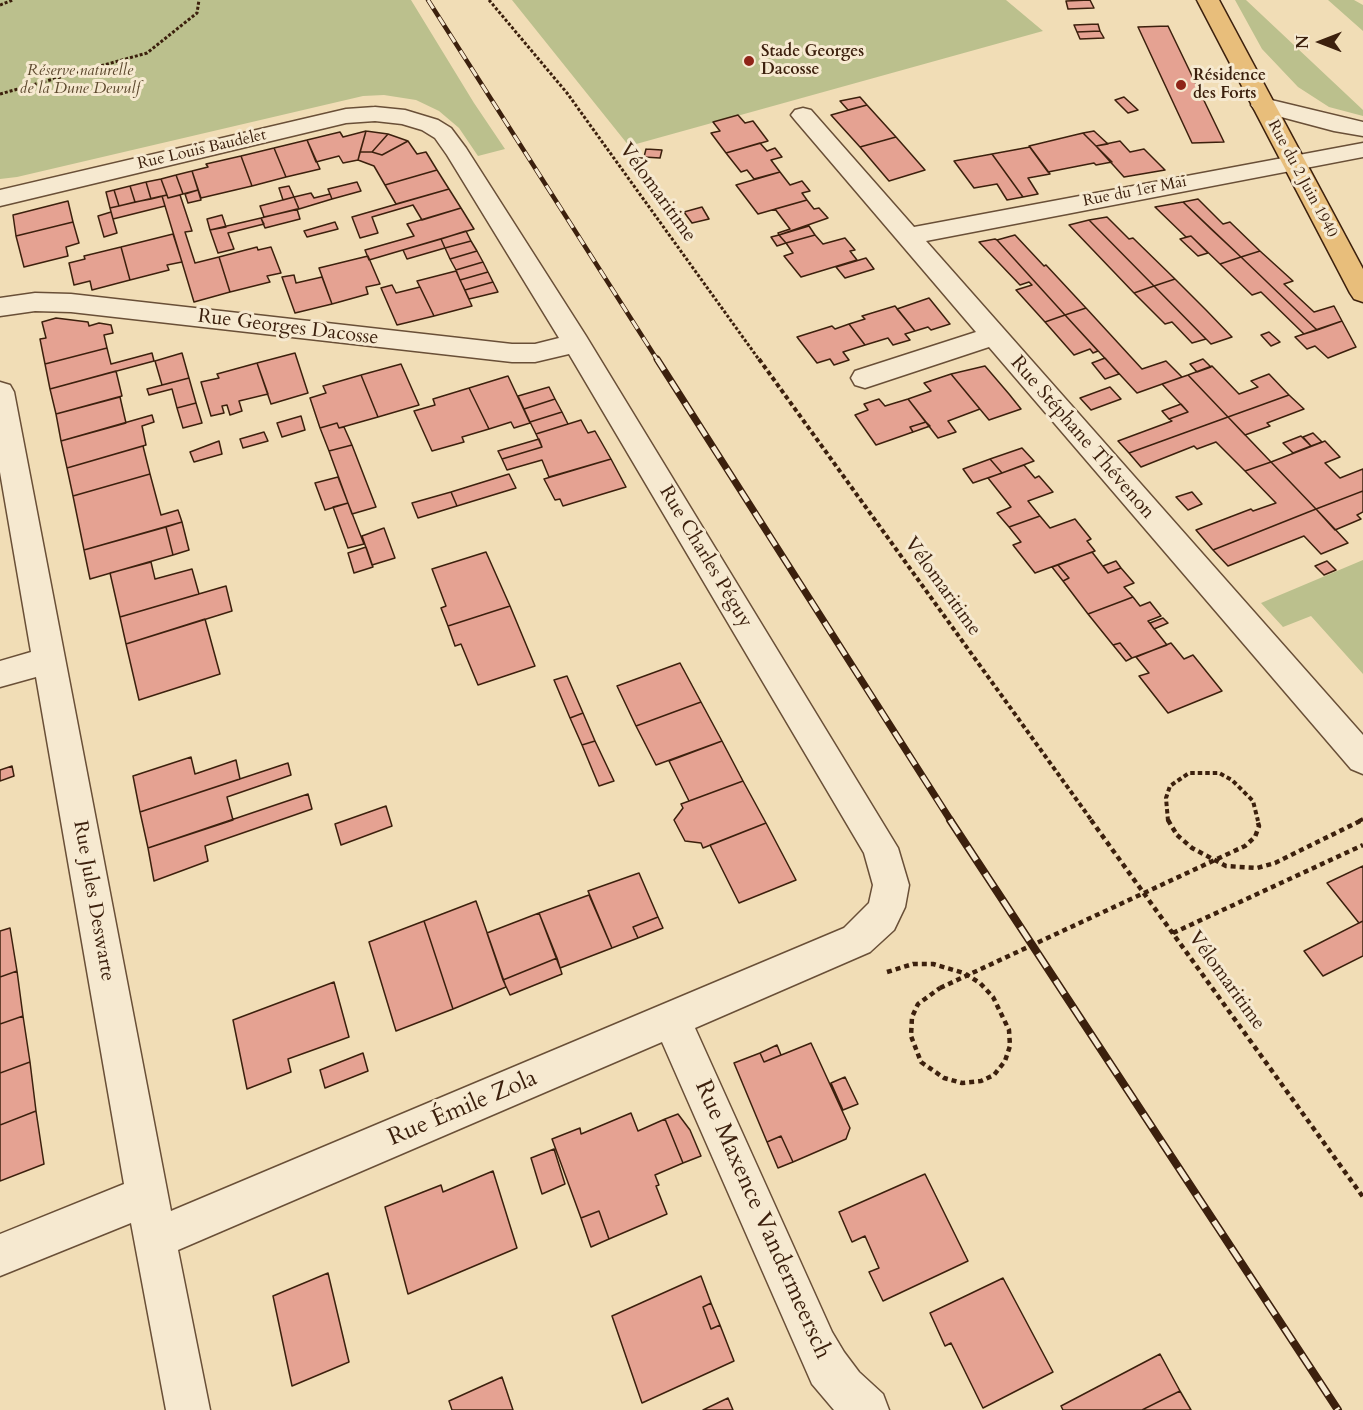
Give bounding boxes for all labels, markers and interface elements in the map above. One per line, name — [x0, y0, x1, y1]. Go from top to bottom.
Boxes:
north arrow — [1291, 12, 1351, 72]
text: N — [1292, 35, 1314, 49]
place label: Stade Georges Dacosse — [761, 42, 864, 80]
marker: Stade Georges Dacosse — [742, 54, 756, 68]
park label: Réserve naturelle de la Dune Dewulf — [20, 61, 140, 99]
place label: Résidence des Forts — [1193, 66, 1266, 104]
marker: Résidence des Forts — [1174, 78, 1188, 92]
street label: Rue du 2 Juin 1940 — [1263, 117, 1341, 241]
street label: Rue Louis Baudelet — [136, 126, 268, 174]
street label: Vélomaritime — [613, 139, 701, 247]
street label: Rue du 1er Mai — [1082, 173, 1188, 211]
street label: Rue Georges Dacosse — [196, 305, 380, 351]
street label: Rue Stéphane Thévenon — [1005, 352, 1159, 524]
street label: Rue Charles Péguy — [653, 482, 757, 632]
street label: Vélomaritime — [898, 533, 986, 641]
street label: Rue Jules Deswarte — [67, 819, 119, 983]
street label: Vélomaritime — [1182, 927, 1270, 1035]
street label: Rue Émile Zola — [384, 1065, 542, 1153]
street label: Rue Maxence Vandermeersch — [687, 1076, 837, 1364]

